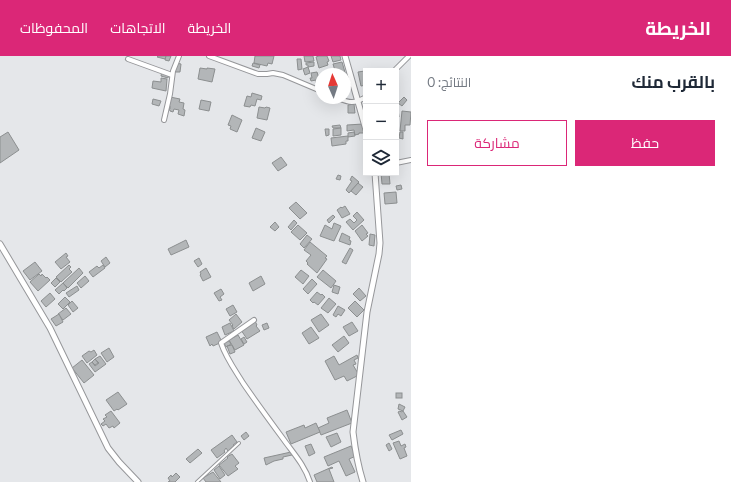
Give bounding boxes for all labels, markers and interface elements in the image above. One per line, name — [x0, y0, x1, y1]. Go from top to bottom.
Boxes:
text: الخريطة — [645, 16, 711, 39]
text: المحفوظات — [20, 19, 88, 36]
text: الاتجاهات — [110, 19, 166, 36]
text: الخريطة — [188, 19, 231, 36]
north arrow — [315, 68, 351, 104]
map controls — [363, 68, 399, 176]
button: + — [363, 68, 399, 104]
text: بالقرب منك — [632, 71, 715, 92]
text: النتائج: 0 — [427, 74, 471, 90]
button: − — [363, 104, 399, 140]
button: مشاركة — [427, 120, 567, 166]
button: حفظ — [575, 120, 715, 166]
button: layers — [363, 140, 399, 176]

